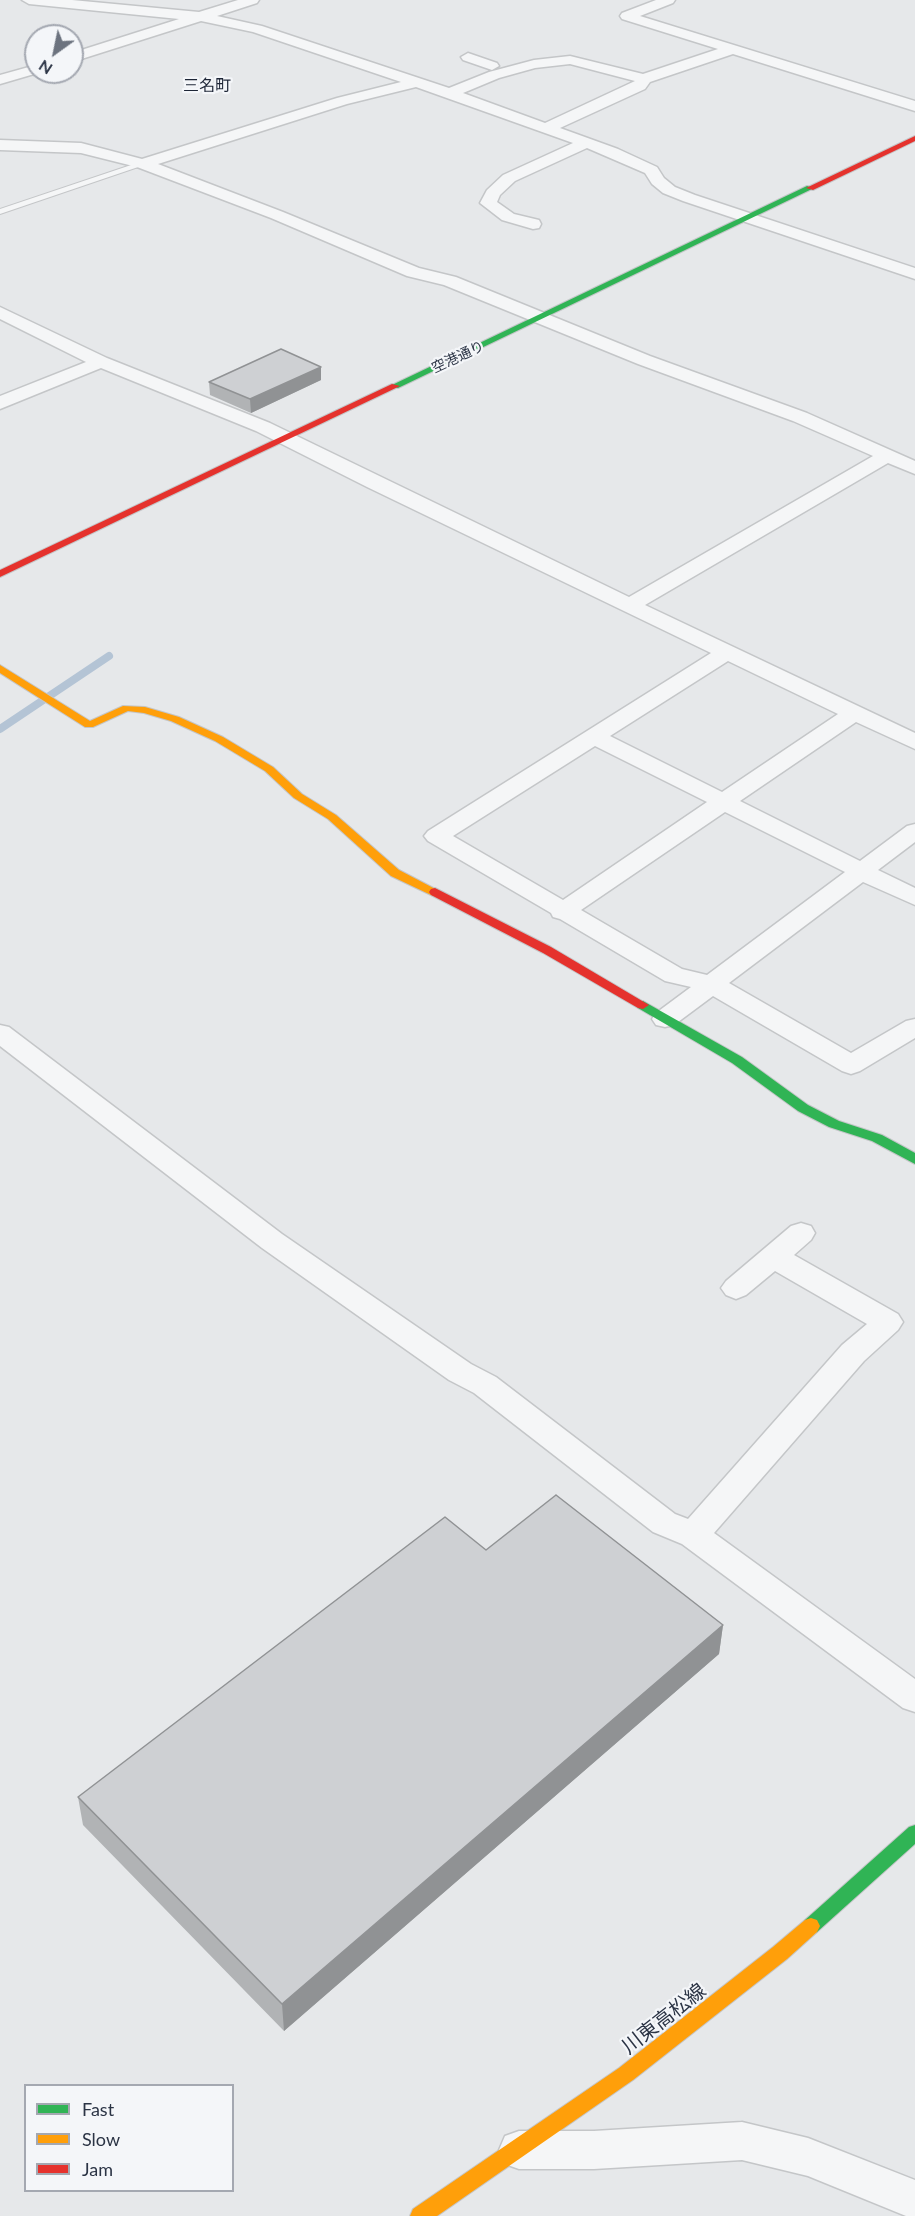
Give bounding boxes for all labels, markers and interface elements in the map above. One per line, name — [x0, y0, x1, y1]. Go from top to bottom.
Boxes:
north arrow — [24, 24, 84, 84]
text: N — [35, 57, 55, 79]
district label: 三名町 — [183, 76, 231, 96]
street label: 空港通り — [429, 338, 487, 376]
street label: 川東高松線 — [617, 1979, 711, 2059]
legend — [24, 2084, 234, 2192]
text: Fast — [82, 2098, 114, 2120]
text: Slow — [82, 2128, 120, 2150]
text: Jam — [82, 2158, 113, 2180]

